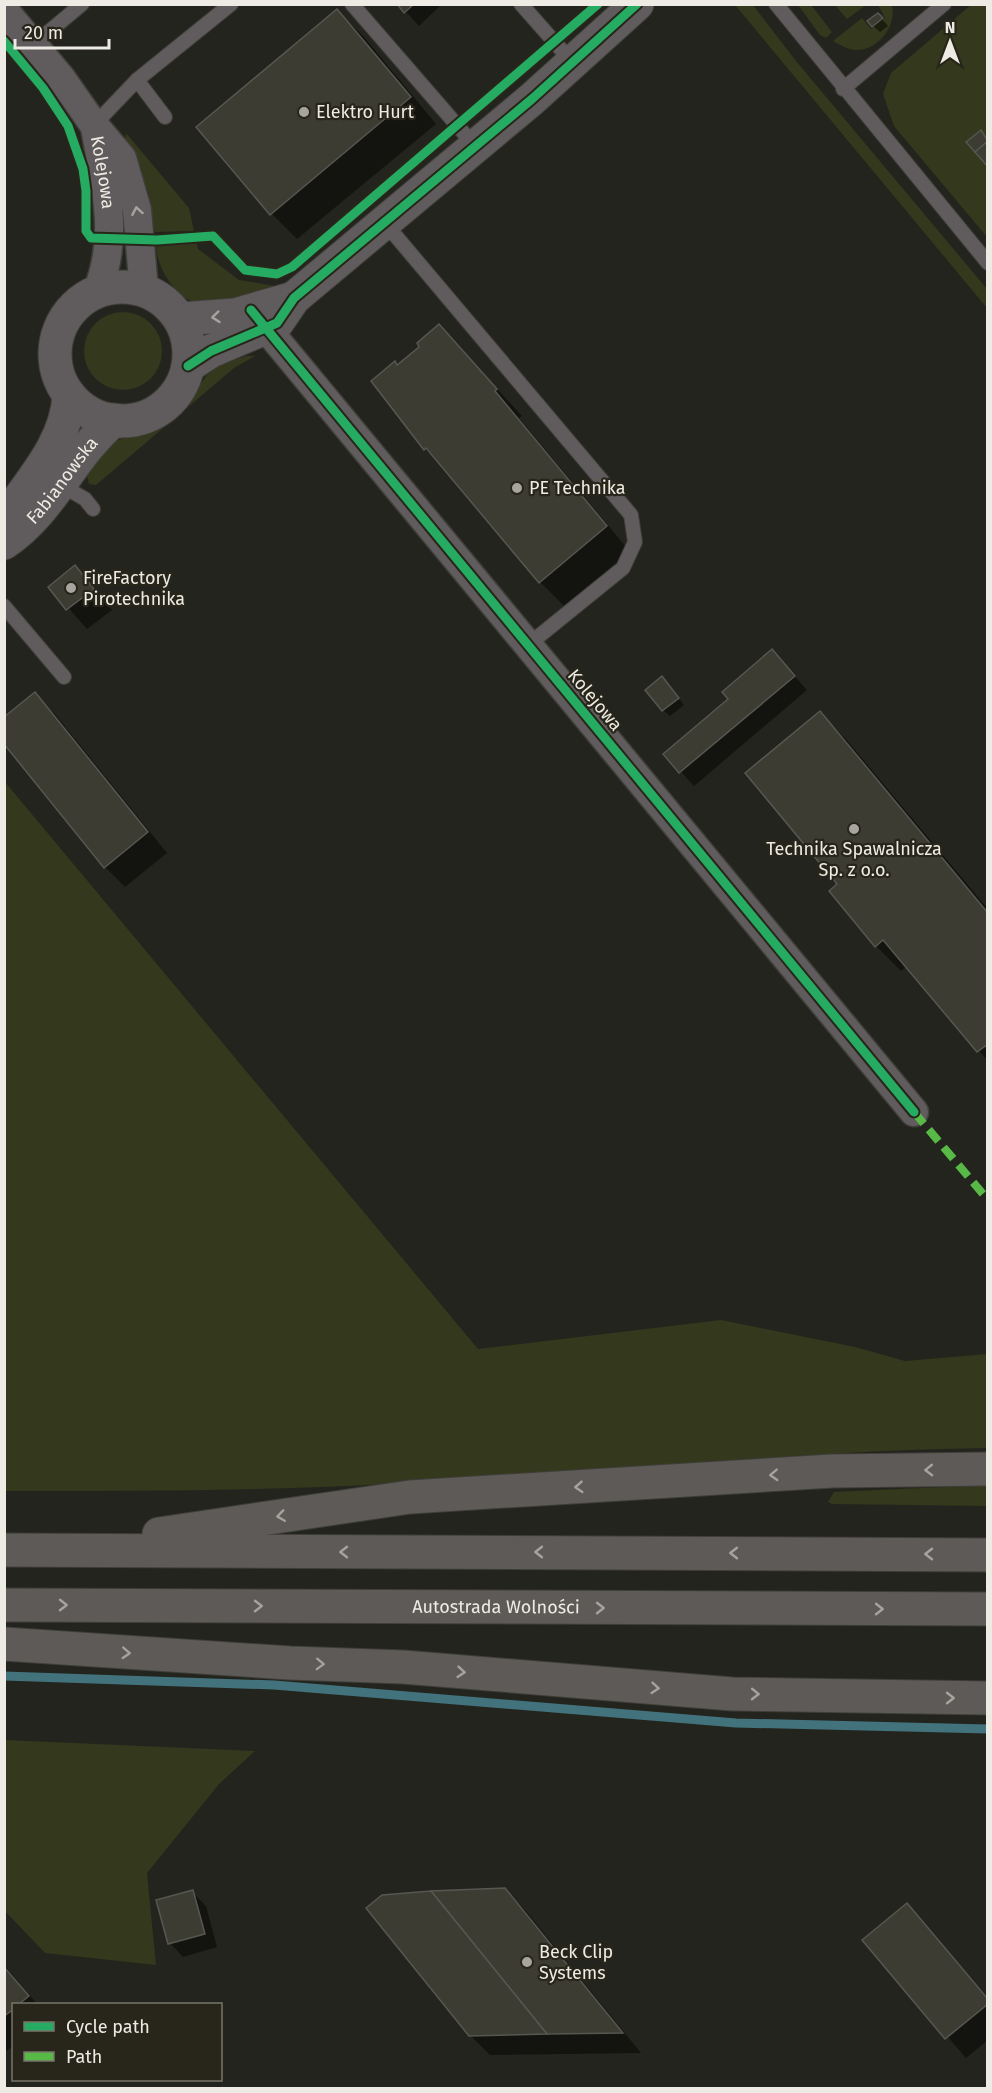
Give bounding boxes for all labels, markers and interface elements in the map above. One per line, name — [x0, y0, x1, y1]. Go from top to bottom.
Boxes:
scale bar — [15, 12, 110, 50]
north arrow — [920, 12, 980, 72]
text: N — [945, 18, 955, 37]
text: 20 m — [24, 22, 63, 44]
place label: Elektro Hurt — [316, 101, 415, 123]
marker: Elektro Hurt — [297, 105, 311, 119]
street label: Kolejowa — [86, 134, 119, 210]
one-way arrow — [131, 207, 144, 217]
one-way arrow — [212, 310, 221, 323]
street label: Fabianowska — [22, 432, 103, 529]
place label: PE Technika — [529, 477, 626, 499]
marker: PE Technika — [510, 481, 524, 495]
place label: FireFactory Pirotechnika — [83, 567, 185, 610]
marker: FireFactory Pirotechnika — [64, 581, 78, 595]
street label: Kolejowa — [563, 665, 627, 735]
marker: Technika Spawalnicza Sp. z o.o. — [847, 822, 861, 836]
place label: Technika Spawalnicza Sp. z o.o. — [766, 838, 942, 881]
one-way arrow — [925, 1464, 934, 1476]
one-way arrow — [769, 1468, 778, 1481]
one-way arrow — [575, 1480, 584, 1493]
one-way arrow — [276, 1510, 286, 1522]
one-way arrow — [340, 1546, 349, 1558]
one-way arrow — [535, 1546, 544, 1558]
one-way arrow — [730, 1547, 739, 1559]
one-way arrow — [925, 1548, 934, 1560]
street label: Autostrada Wolności — [412, 1596, 580, 1618]
one-way arrow — [58, 1599, 67, 1611]
one-way arrow — [253, 1600, 262, 1612]
one-way arrow — [595, 1602, 604, 1614]
one-way arrow — [875, 1603, 884, 1615]
one-way arrow — [121, 1646, 130, 1659]
one-way arrow — [316, 1658, 325, 1670]
one-way arrow — [456, 1665, 465, 1678]
one-way arrow — [651, 1681, 660, 1694]
one-way arrow — [751, 1688, 760, 1700]
one-way arrow — [946, 1692, 955, 1704]
place label: Beck Clip Systems — [539, 1941, 613, 1984]
marker: Beck Clip Systems — [520, 1955, 534, 1969]
legend — [12, 2003, 222, 2081]
text: Cycle path — [66, 2016, 150, 2038]
text: Path — [66, 2046, 102, 2068]

